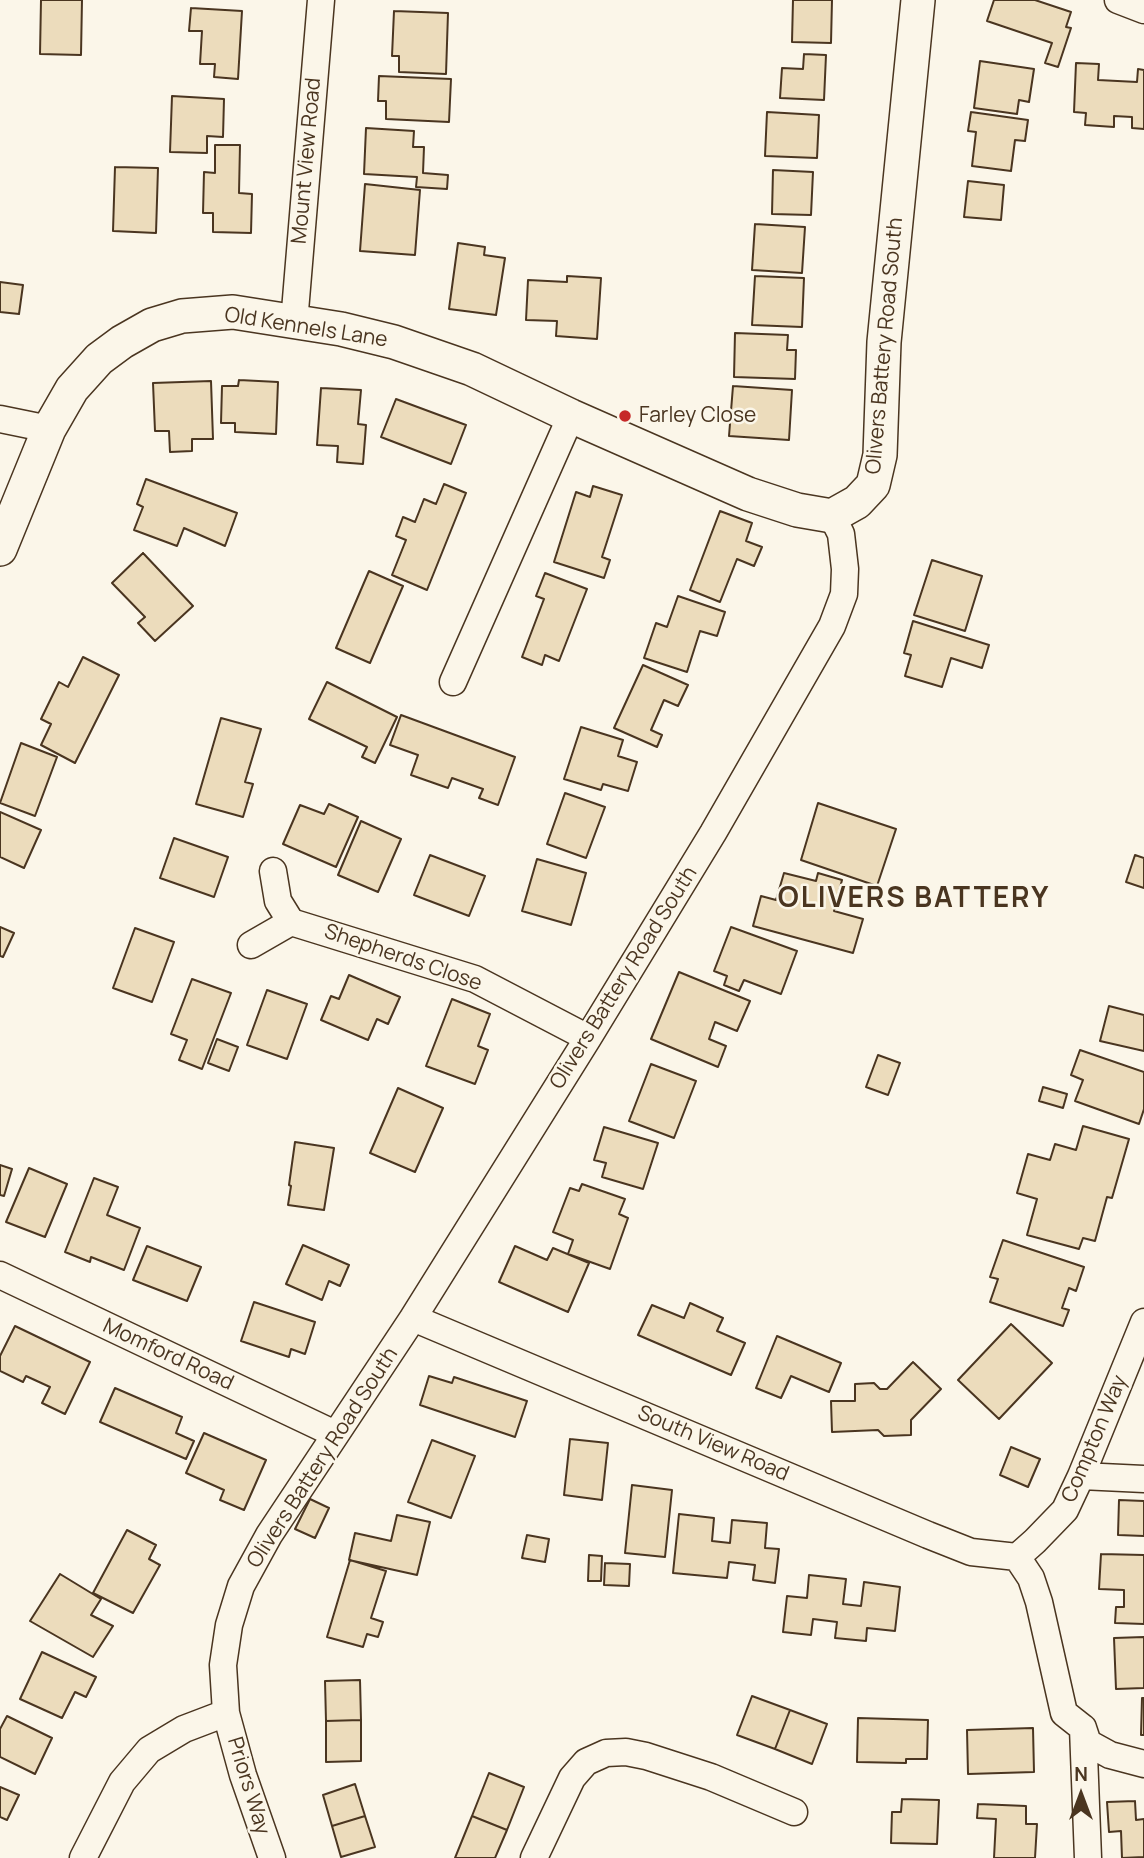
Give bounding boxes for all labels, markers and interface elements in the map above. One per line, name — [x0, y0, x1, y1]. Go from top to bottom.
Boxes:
street label: Mount View Road — [287, 77, 327, 245]
street label: Olivers Battery Road South — [861, 217, 909, 475]
street label: Old Kennels Lane — [223, 303, 389, 353]
place label: Farley Close — [639, 403, 756, 429]
marker: Farley Close — [617, 408, 633, 424]
street label: Olivers Battery Road South — [545, 862, 703, 1094]
district label: OLIVERS BATTERY — [780, 882, 1048, 916]
street label: Shepherds Close — [321, 919, 485, 997]
street label: Momford Road — [99, 1314, 237, 1396]
street label: Olivers Battery Road South — [242, 1343, 404, 1573]
street label: Compton Way — [1057, 1372, 1133, 1506]
street label: South View Road — [634, 1401, 792, 1487]
street label: Priors Way — [221, 1734, 275, 1838]
north arrow — [1046, 1760, 1116, 1830]
text: N — [1074, 1761, 1088, 1787]

